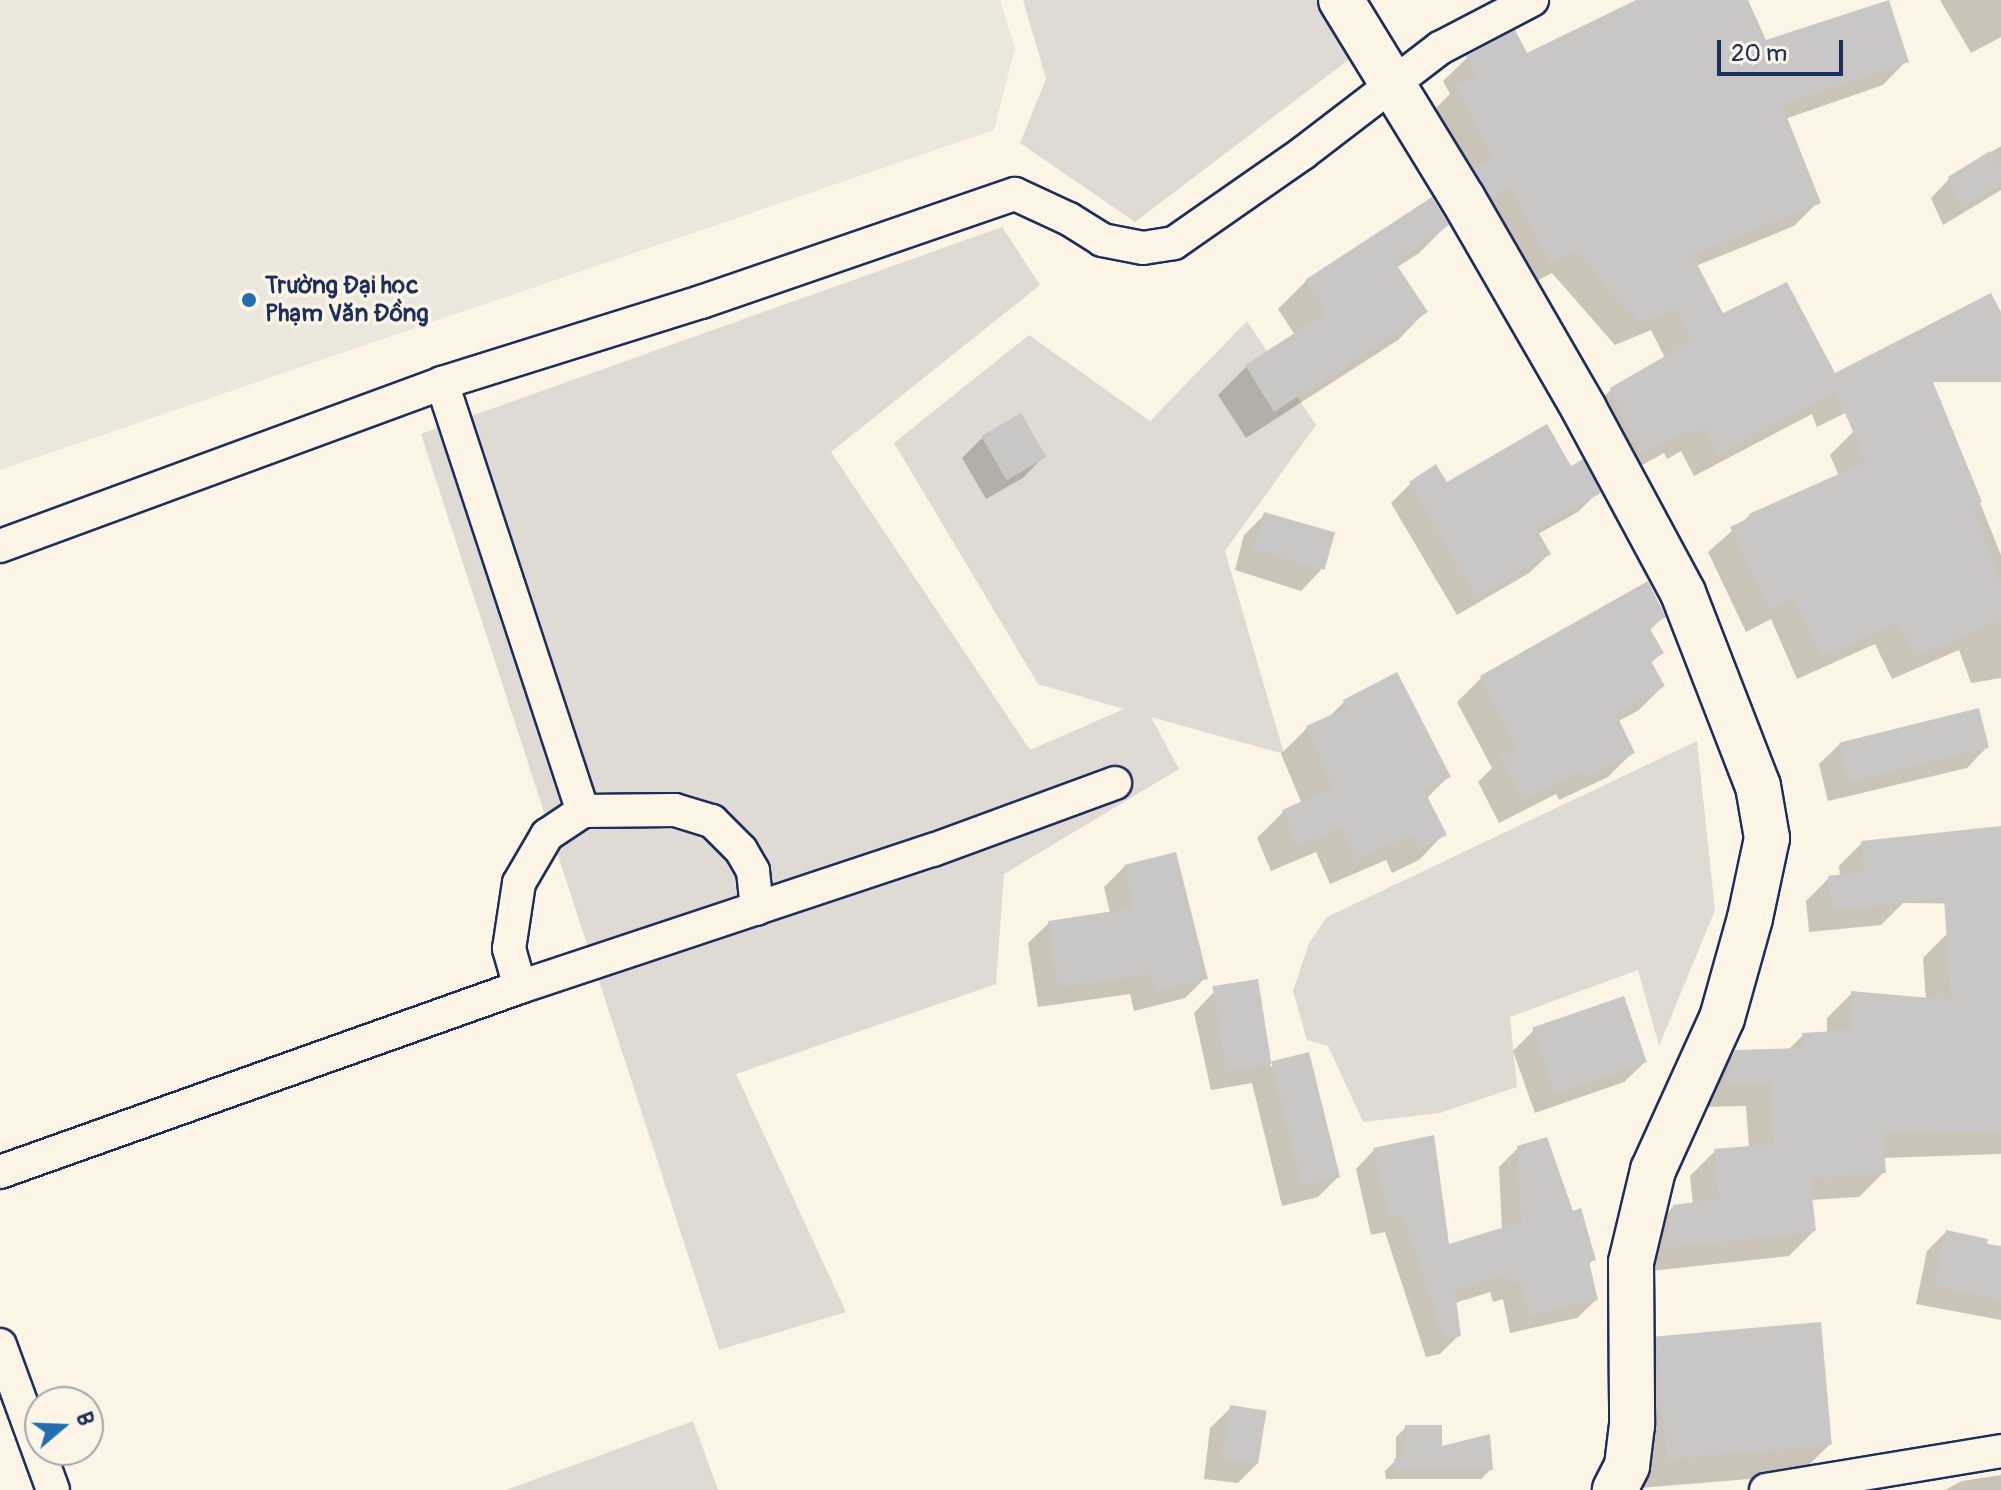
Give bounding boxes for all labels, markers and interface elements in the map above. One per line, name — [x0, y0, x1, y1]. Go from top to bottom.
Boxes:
scale bar — [1721, 24, 1847, 74]
text: 20 m — [1731, 39, 1787, 68]
place label: Trường Đại học Phạm Văn Đồng — [265, 272, 429, 328]
marker: Trường Đại học Phạm Văn Đồng — [240, 291, 258, 309]
north arrow — [24, 1386, 104, 1466]
text: B — [70, 1408, 100, 1429]

